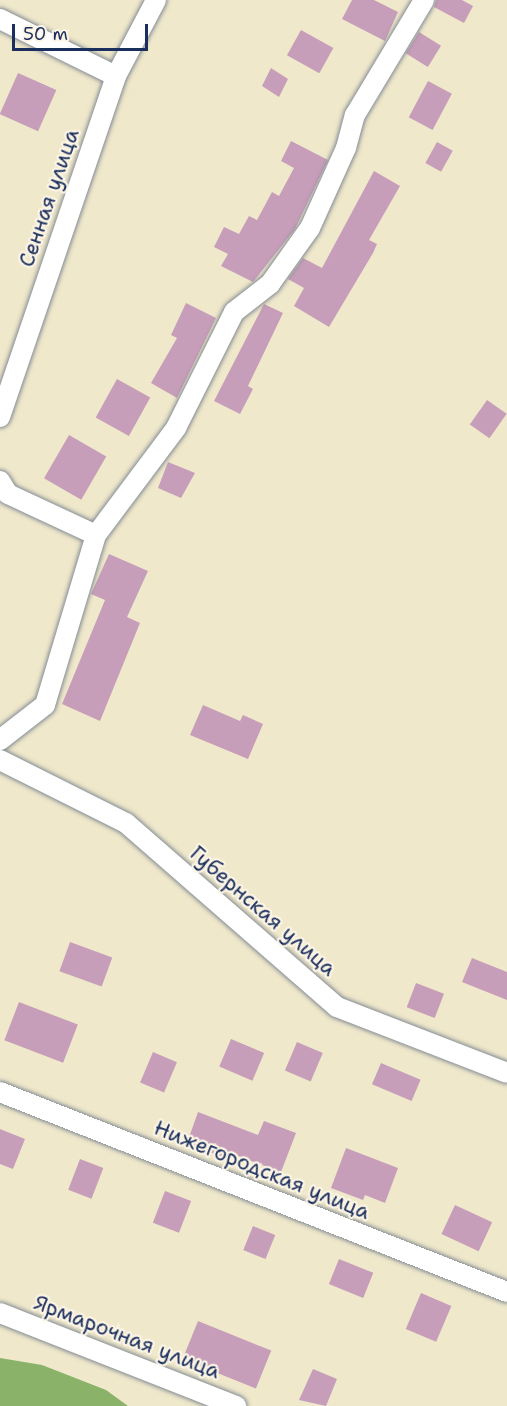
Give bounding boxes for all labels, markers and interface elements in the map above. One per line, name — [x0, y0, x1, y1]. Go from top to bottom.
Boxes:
scale bar — [15, 12, 152, 50]
text: 50 m — [23, 22, 68, 46]
street label: Сенная улица — [14, 126, 84, 270]
street label: Губернская улица — [185, 841, 341, 981]
street label: Нижегородская улица — [150, 1115, 374, 1225]
street label: Ярмарочная улица — [30, 1290, 224, 1384]

